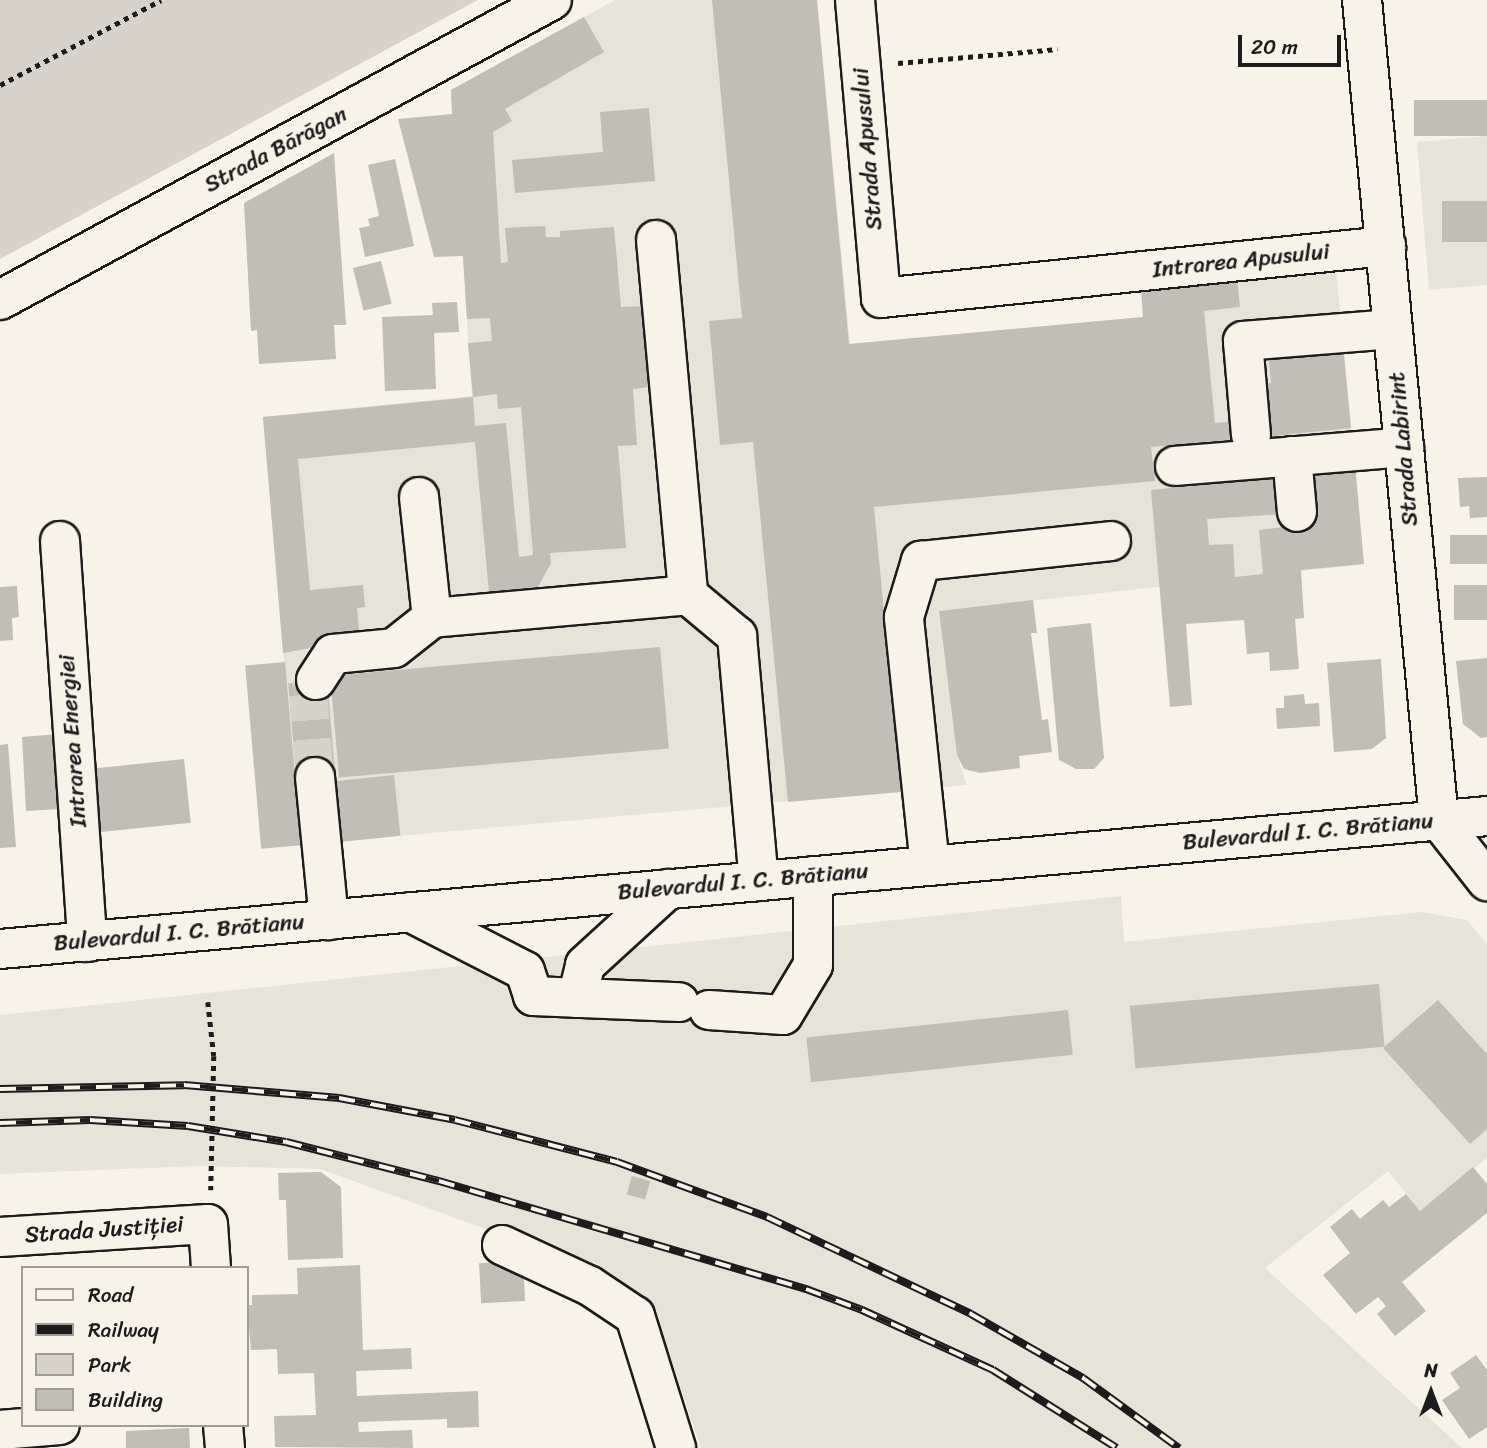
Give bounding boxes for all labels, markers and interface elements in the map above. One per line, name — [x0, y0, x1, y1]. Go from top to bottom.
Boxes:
scale bar — [1242, 21, 1345, 65]
text: 20 m — [1251, 28, 1298, 66]
street label: Strada Apusului — [847, 67, 889, 231]
street label: Strada Bărăgan — [200, 101, 352, 199]
street label: Intrarea Apusului — [1151, 238, 1331, 284]
street label: Strada Labirint — [1384, 371, 1424, 527]
street label: Intrarea Energiei — [53, 654, 93, 828]
street label: Bulevardul I. C. Brătianu — [1182, 807, 1434, 857]
street label: Bulevardul I. C. Brătianu — [617, 857, 869, 907]
street label: Bulevardul I. C. Brătianu — [53, 908, 305, 958]
street label: Strada Justiției — [23, 1211, 185, 1249]
legend — [21, 1266, 248, 1427]
text: Road — [88, 1276, 133, 1314]
text: Railway — [88, 1311, 159, 1349]
text: Park — [88, 1346, 131, 1384]
text: N — [1424, 1354, 1438, 1387]
north arrow — [1396, 1357, 1466, 1427]
text: Building — [88, 1381, 163, 1419]

